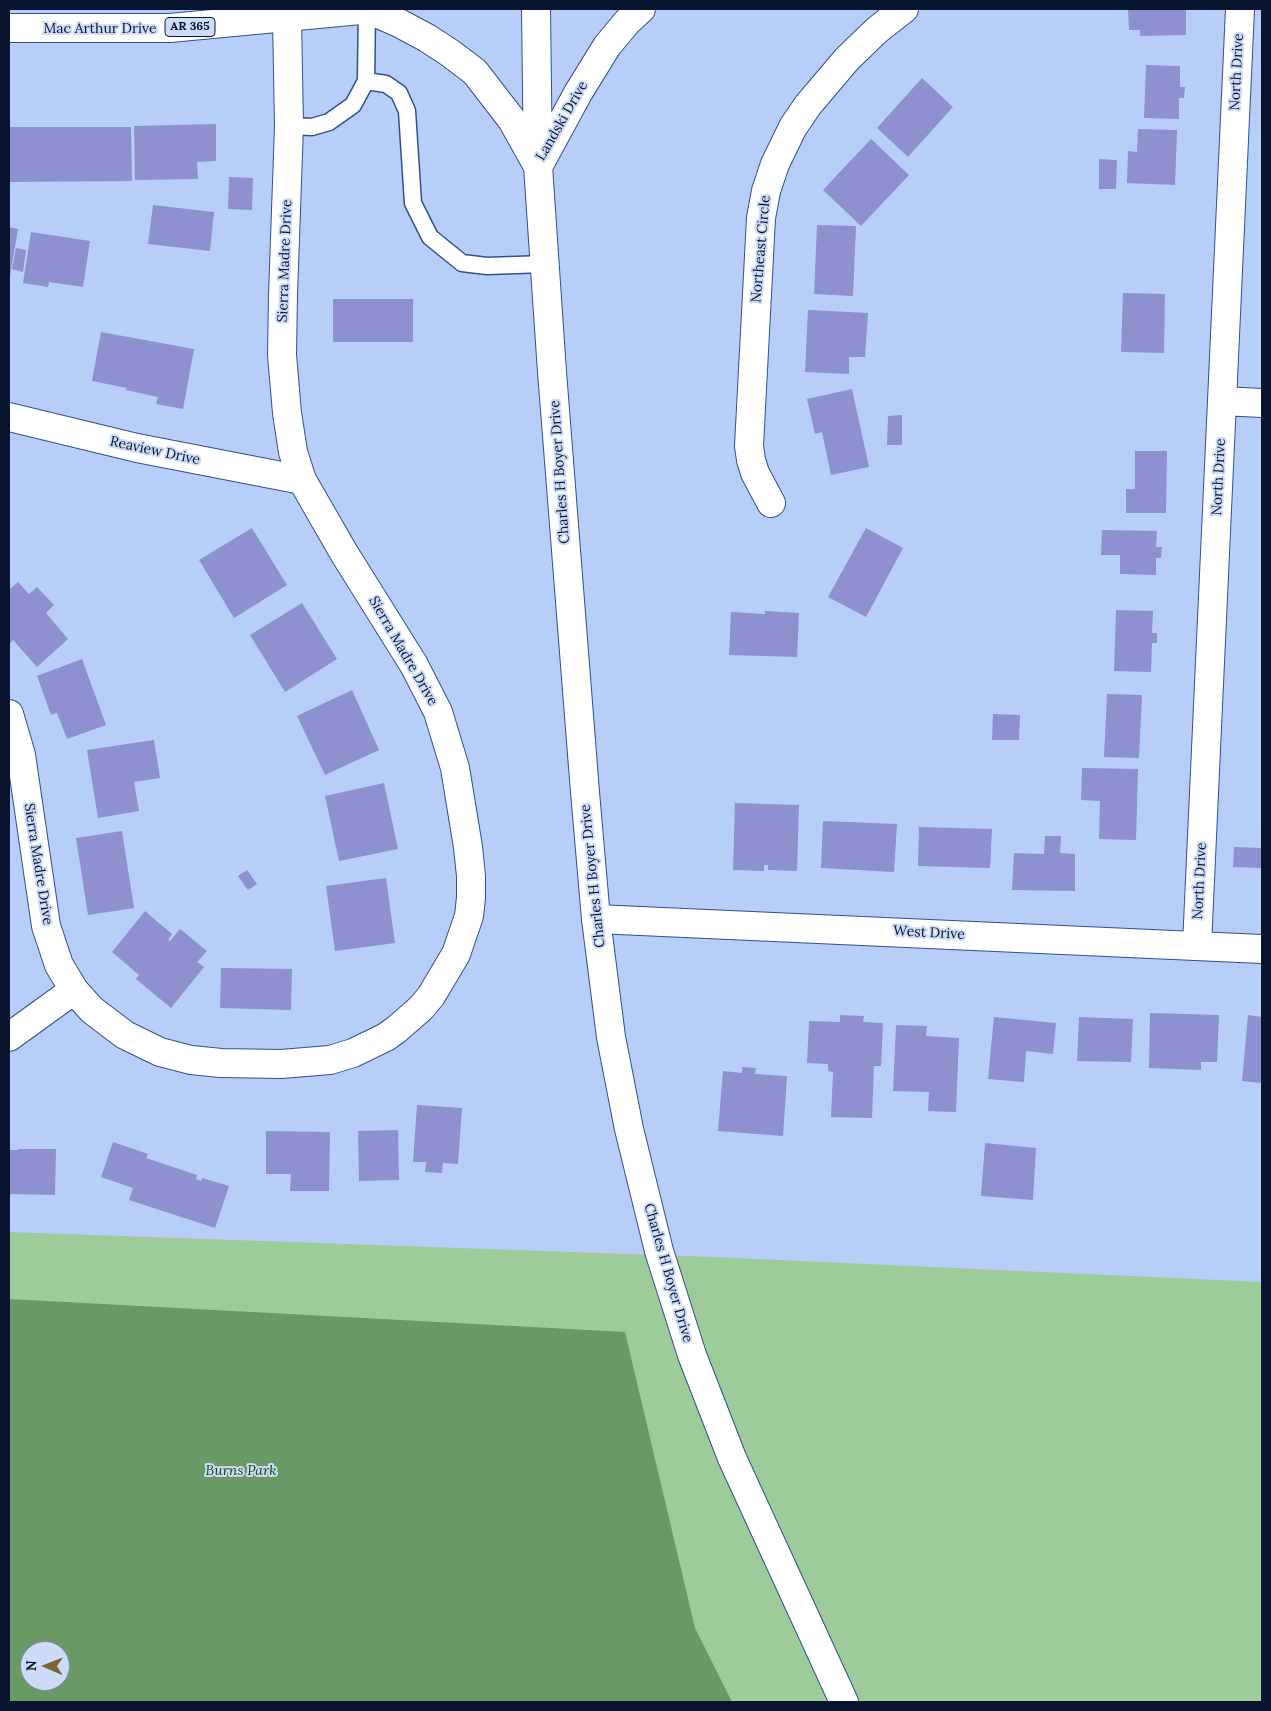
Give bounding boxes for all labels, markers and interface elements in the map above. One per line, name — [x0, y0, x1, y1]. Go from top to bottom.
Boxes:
road number: AR 365 — [165, 18, 215, 36]
street label: Mac Arthur Drive — [43, 21, 157, 37]
street label: North Drive — [1227, 33, 1247, 111]
street label: Landski Drive — [532, 78, 592, 164]
street label: Northeast Circle — [748, 195, 774, 303]
street label: Sierra Madre Drive — [274, 199, 296, 323]
street label: Charles H Boyer Drive — [547, 400, 573, 544]
street label: Reaview Drive — [108, 433, 202, 469]
street label: North Drive — [1209, 438, 1229, 516]
street label: Sierra Madre Drive — [365, 594, 441, 708]
street label: Sierra Madre Drive — [20, 802, 56, 926]
street label: Charles H Boyer Drive — [577, 804, 609, 948]
street label: North Drive — [1190, 842, 1210, 920]
street label: West Drive — [893, 923, 965, 943]
street label: Charles H Boyer Drive — [640, 1201, 696, 1345]
park label: Burns Park — [206, 1463, 276, 1479]
north arrow — [20, 1641, 70, 1691]
text: N — [22, 1660, 40, 1671]

